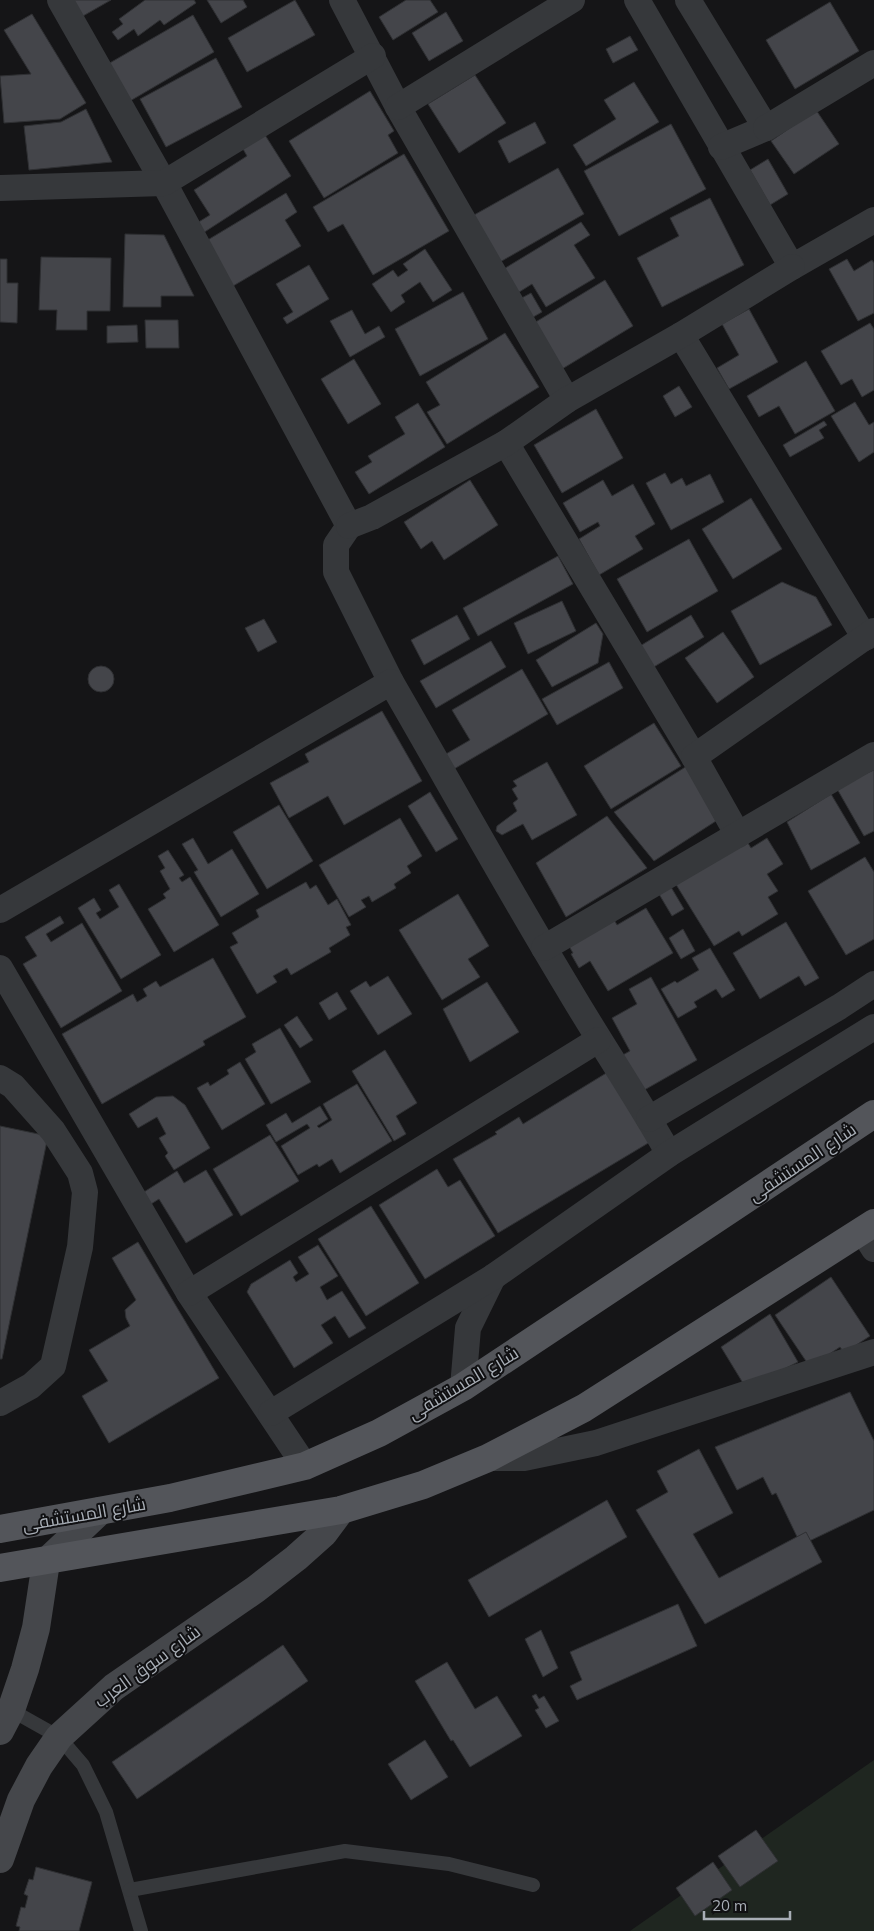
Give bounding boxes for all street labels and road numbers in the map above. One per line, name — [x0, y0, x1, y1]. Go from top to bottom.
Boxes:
street label: شارع المستشفى — [744, 1117, 861, 1207]
street label: شارع المستشفى — [403, 1341, 523, 1426]
street label: شارع المستشفى — [20, 1492, 148, 1537]
street label: شارع سوق العرب — [89, 1620, 205, 1713]

